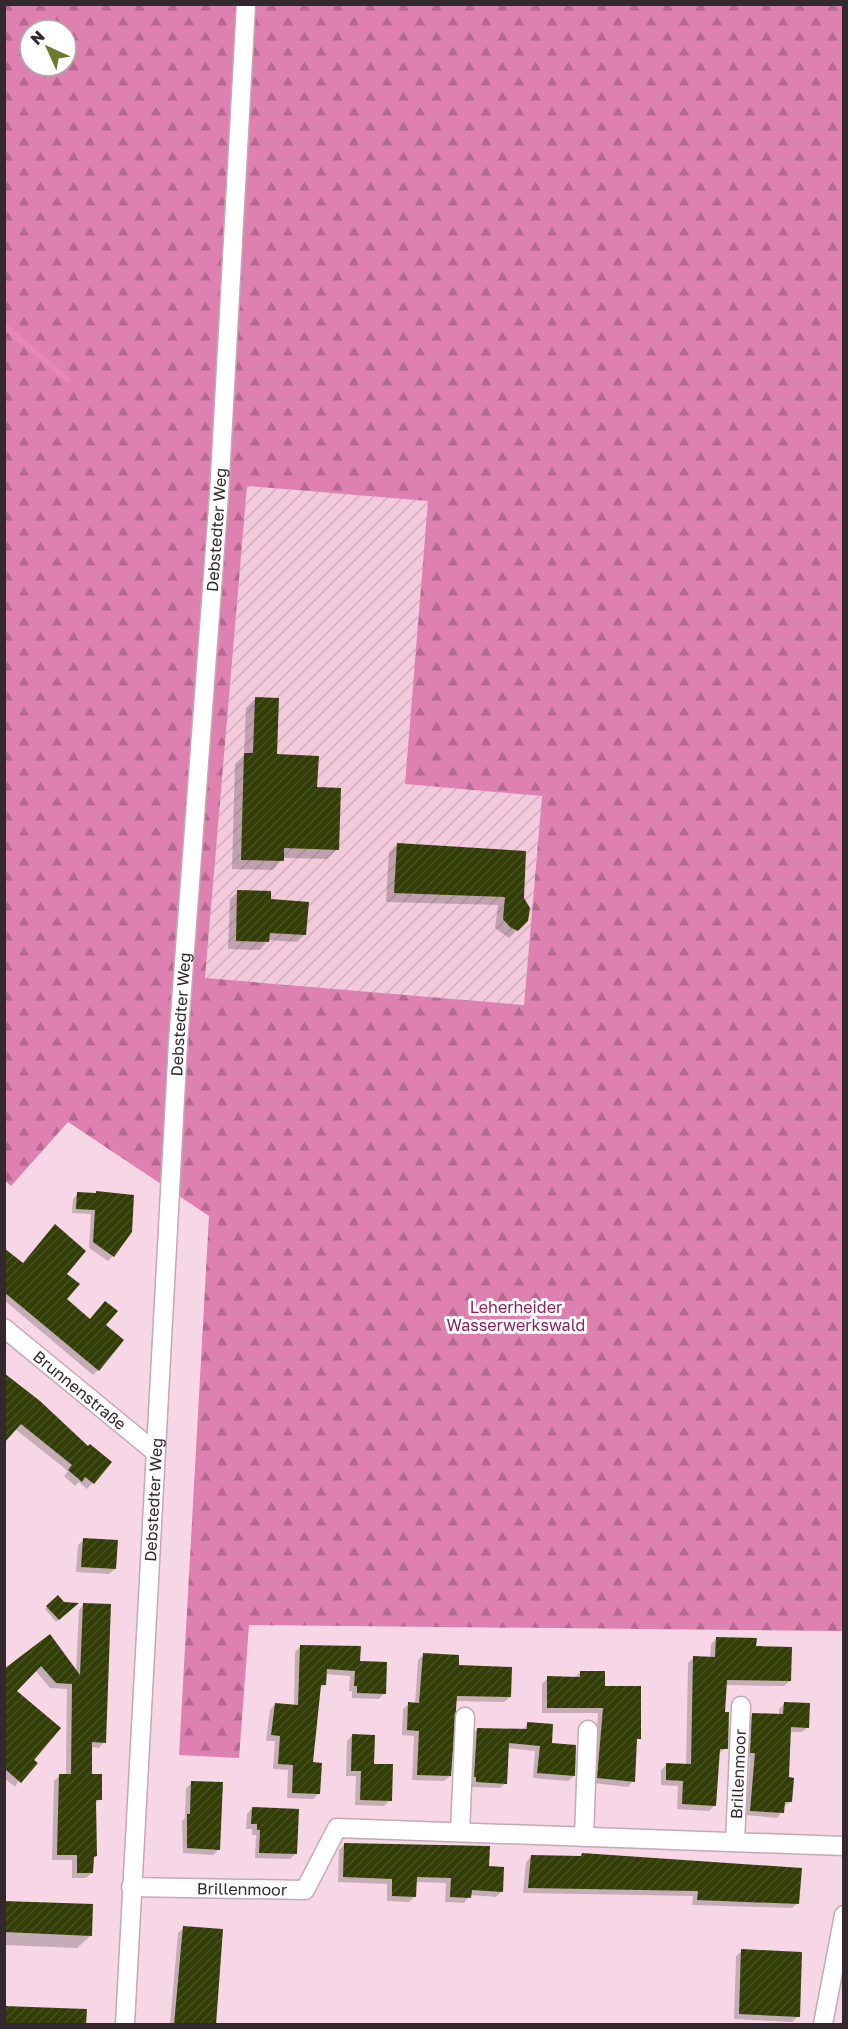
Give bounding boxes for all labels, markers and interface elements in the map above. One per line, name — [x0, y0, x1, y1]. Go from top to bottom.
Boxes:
north arrow — [18, 18, 78, 78]
text: N — [26, 26, 49, 49]
street label: Debstedter Weg — [202, 467, 230, 593]
street label: Debstedter Weg — [166, 952, 195, 1077]
park label: Leherheider Wasserwerkswald — [447, 1297, 585, 1335]
street label: Brunnenstraße — [29, 1346, 130, 1434]
street label: Debstedter Weg — [140, 1437, 167, 1562]
street label: Brillenmoor — [726, 1729, 750, 1820]
street label: Brillenmoor — [197, 1878, 287, 1900]

